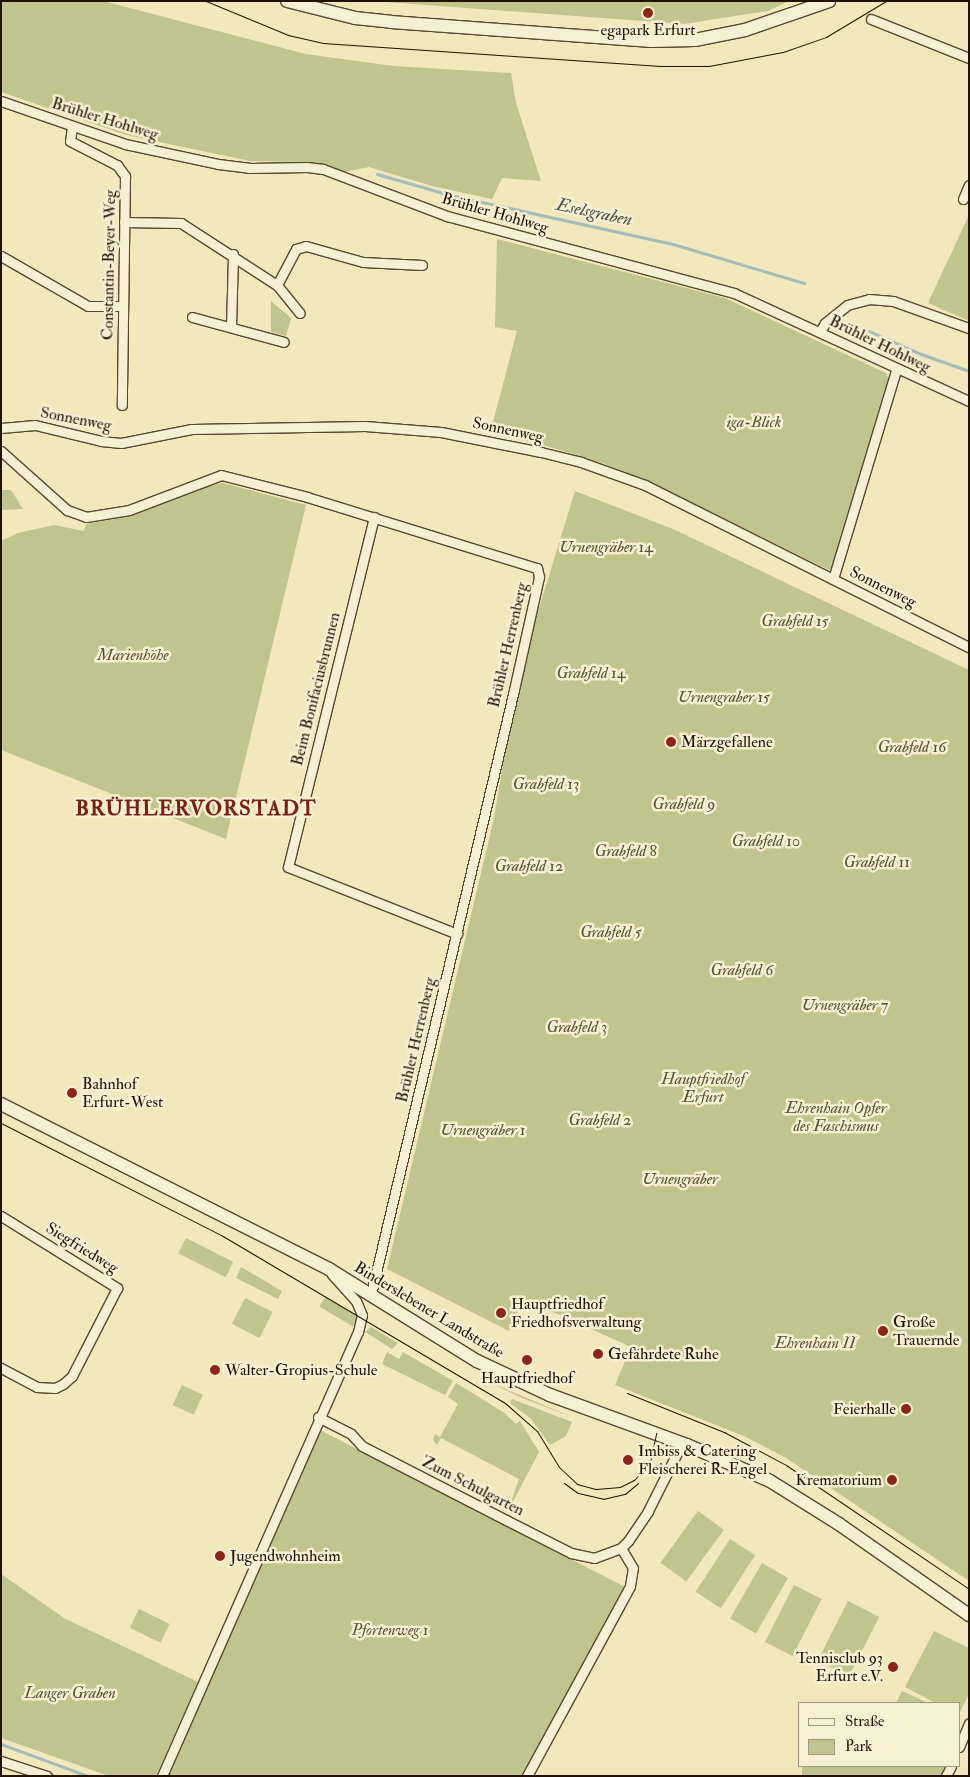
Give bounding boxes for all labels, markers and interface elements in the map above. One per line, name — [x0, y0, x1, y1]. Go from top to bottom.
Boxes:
marker: egapark Erfurt — [642, 7, 654, 19]
place label: egapark Erfurt — [601, 20, 695, 40]
street label: Brühler Hohlweg — [49, 94, 161, 144]
street label: Brühler Hohlweg — [439, 189, 551, 237]
street label: Constantin-Beyer-Weg — [98, 190, 120, 340]
water label: Eselsgraben — [554, 194, 634, 232]
street label: Brühler Hohlweg — [826, 311, 934, 377]
street label: Sonnenweg — [39, 403, 113, 435]
park label: iga-Blick — [727, 412, 781, 432]
street label: Sonnenweg — [471, 413, 545, 447]
park label: Urnengräber 14 — [559, 537, 653, 557]
street label: Sonnenweg — [846, 562, 920, 612]
street label: Brühler Herrenberg — [484, 581, 532, 709]
street label: Beim Bonifaciusbrunnen — [288, 610, 344, 768]
park label: Grabfeld 15 — [761, 611, 829, 631]
park label: Marienhöhe — [97, 645, 169, 665]
park label: Grabfeld 14 — [556, 663, 626, 683]
park label: Urnengraber 15 — [678, 687, 770, 707]
place label: Märzgefallene — [681, 732, 773, 752]
marker: Märzgefallene — [665, 736, 677, 748]
park label: Grabfeld 16 — [878, 737, 946, 757]
park label: Grabfeld 13 — [513, 774, 579, 794]
park label: Grabfeld 9 — [653, 794, 715, 814]
district label: BRÜHLERVORSTADT — [73, 796, 319, 822]
park label: Grabfeld 10 — [732, 831, 800, 851]
park label: Grabfeld 8 — [595, 841, 657, 861]
park label: Grabfeld 11 — [844, 852, 910, 872]
park label: Grabfeld 12 — [495, 856, 563, 876]
park label: Grabfeld 5 — [580, 922, 642, 942]
park label: Grabfeld 6 — [711, 960, 773, 980]
street label: Brühler Herrenberg — [392, 976, 440, 1104]
park label: Urnengräber 7 — [802, 995, 888, 1015]
park label: Grabfeld 3 — [547, 1017, 607, 1037]
park label: Hauptfriedhof Erfurt — [661, 1069, 745, 1107]
place label: Bahnhof Erfurt-West — [82, 1074, 163, 1112]
marker: Bahnhof Erfurt-West — [66, 1087, 78, 1099]
park label: Ehrenhain Opfer des Faschismus — [785, 1098, 887, 1136]
park label: Grabfeld 2 — [569, 1110, 631, 1130]
park label: Urnengräber 1 — [440, 1120, 526, 1140]
park label: Urnengräber — [642, 1169, 718, 1189]
street label: Siegfriedweg — [42, 1218, 122, 1278]
street label: Binderslebener Landstraße — [351, 1258, 507, 1362]
place label: Hauptfriedhof Friedhofsverwaltung — [511, 1294, 641, 1332]
marker: Hauptfriedhof Friedhofsverwaltung — [495, 1307, 507, 1319]
place label: Große Trauernde — [893, 1312, 959, 1350]
marker: Große Trauernde — [877, 1325, 889, 1337]
park label: Ehrenhain II — [775, 1333, 855, 1353]
place label: Gefährdete Ruhe — [608, 1344, 719, 1364]
marker: Gefährdete Ruhe — [592, 1348, 604, 1360]
marker: Hauptfriedhof — [521, 1354, 533, 1366]
place label: Walter-Gropius-Schule — [225, 1360, 377, 1380]
marker: Walter-Gropius-Schule — [209, 1364, 221, 1376]
place label: Hauptfriedhof — [481, 1368, 573, 1388]
place label: Feierhalle — [833, 1399, 896, 1419]
marker: Feierhalle — [900, 1403, 912, 1415]
place label: Imbiss & Catering Fleischerei R. Engel — [638, 1441, 767, 1479]
street label: Zum Schulgarten — [418, 1452, 528, 1520]
marker: Imbiss & Catering Fleischerei R. Engel — [622, 1454, 634, 1466]
place label: Krematorium — [796, 1470, 882, 1490]
marker: Krematorium — [886, 1474, 898, 1486]
place label: Jugendwohnheim — [230, 1546, 341, 1566]
marker: Jugendwohnheim — [214, 1550, 226, 1562]
park label: Pfortenweg 1 — [352, 1620, 428, 1640]
place label: Tennisclub 93 Erfurt e.V. — [796, 1648, 883, 1686]
marker: Tennisclub 93 Erfurt e.V. — [887, 1661, 899, 1673]
park label: Langer Graben — [24, 1683, 116, 1703]
legend — [798, 1702, 960, 1767]
text: Straße — [845, 1712, 884, 1731]
text: Park — [845, 1737, 872, 1756]

